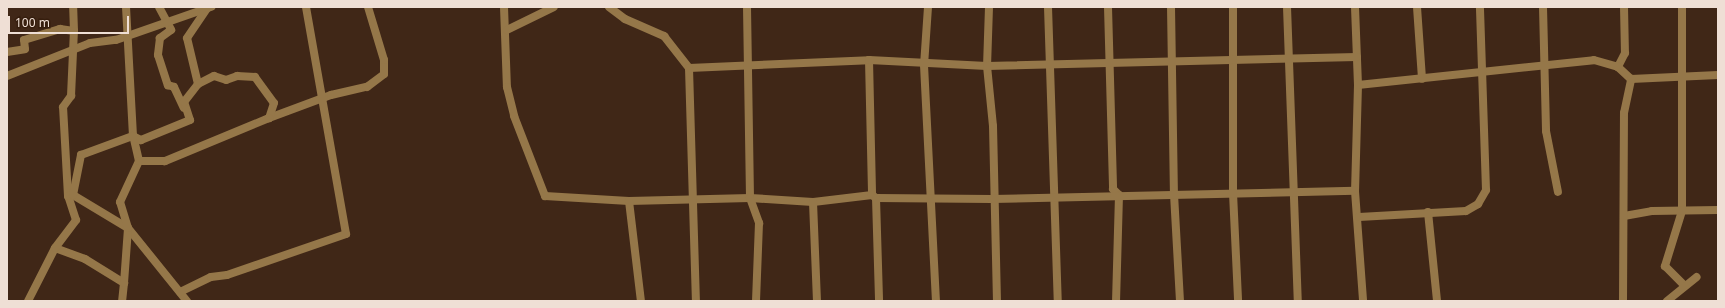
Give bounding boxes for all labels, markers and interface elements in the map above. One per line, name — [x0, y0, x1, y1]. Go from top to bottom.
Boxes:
scale bar — [10, 8, 131, 34]
text: 100 m — [15, 14, 50, 31]

